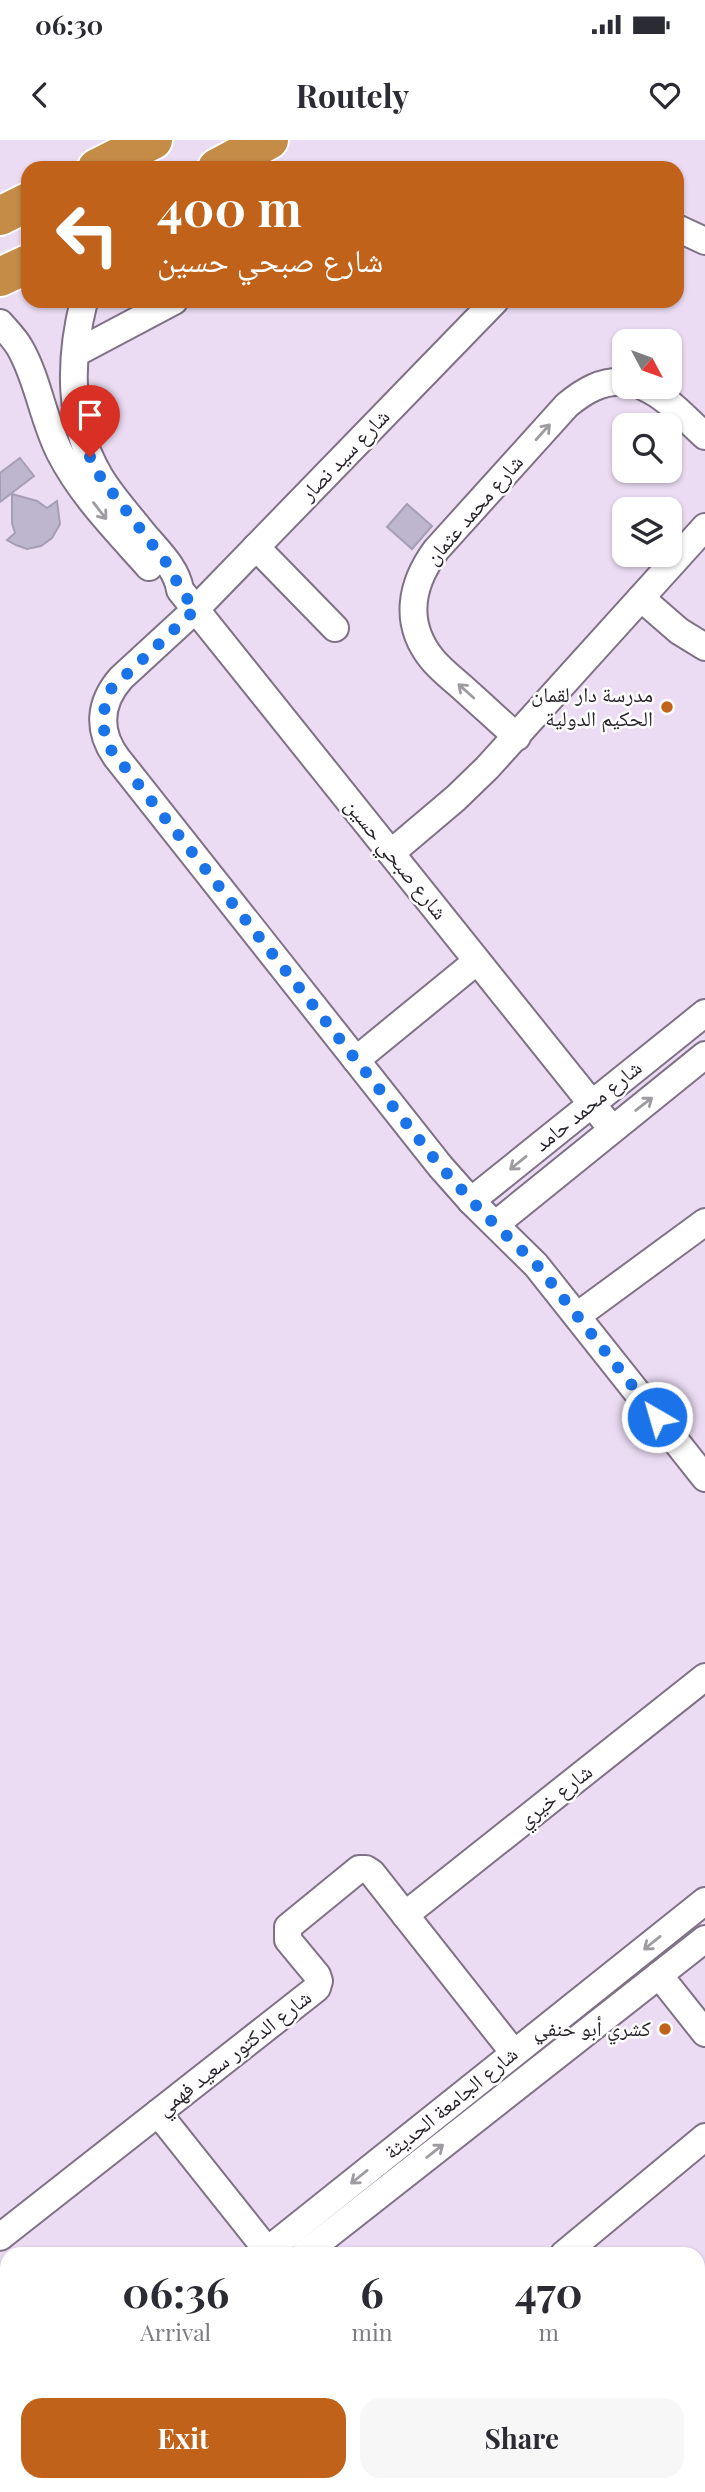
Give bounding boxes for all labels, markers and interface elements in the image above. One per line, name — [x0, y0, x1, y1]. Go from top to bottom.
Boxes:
text: 06:30 — [35, 7, 103, 42]
text: Routely — [296, 73, 409, 116]
icon: back — [21, 76, 59, 114]
icon: heart — [646, 76, 684, 114]
text: 400 m — [157, 174, 302, 239]
icon: left — [42, 189, 133, 280]
text: شارع صبحي حسين — [157, 237, 383, 280]
north arrow — [612, 329, 682, 399]
map controls — [612, 329, 682, 567]
pin — [60, 385, 120, 457]
icon: arrive — [71, 396, 109, 434]
street label: شارع سيد نصار — [292, 402, 395, 507]
button: search — [612, 413, 682, 483]
one-way arrow — [535, 423, 551, 441]
street label: شارع محمد عثمان — [417, 448, 529, 570]
button: layers — [612, 497, 682, 567]
one-way arrow — [93, 501, 108, 519]
place label: مدرسة دار لقمان الحكيم الدولية — [531, 679, 653, 733]
one-way arrow — [457, 683, 475, 699]
marker: مدرسة دار لقمان الحكيم الدولية — [659, 699, 675, 715]
street label: شارع صبحي حسين — [337, 791, 455, 927]
street label: شارع محمد حامد — [527, 1052, 647, 1157]
one-way arrow — [634, 1096, 652, 1111]
one-way arrow — [509, 1155, 527, 1171]
position arrow — [620, 1380, 694, 1454]
street label: شارع خيري — [511, 1756, 600, 1836]
one-way arrow — [643, 1936, 661, 1951]
street label: شارع الدكتور سعيد فهمي — [150, 1982, 319, 2124]
place label: كشري أبو حنفي — [534, 2013, 651, 2045]
marker: كشري أبو حنفي — [657, 2021, 673, 2037]
street label: شارع الجامعة الحديثة — [377, 2039, 523, 2165]
one-way arrow — [425, 2144, 443, 2159]
one-way arrow — [351, 2169, 369, 2185]
text: 06:36 — [122, 2263, 229, 2319]
text: 6 — [360, 2263, 384, 2319]
text: 470 — [515, 2263, 583, 2319]
text: Arrival — [140, 2316, 211, 2347]
text: min — [352, 2316, 392, 2347]
text: m — [539, 2316, 559, 2347]
button: Exit — [21, 2398, 346, 2478]
button: Share — [360, 2398, 684, 2478]

